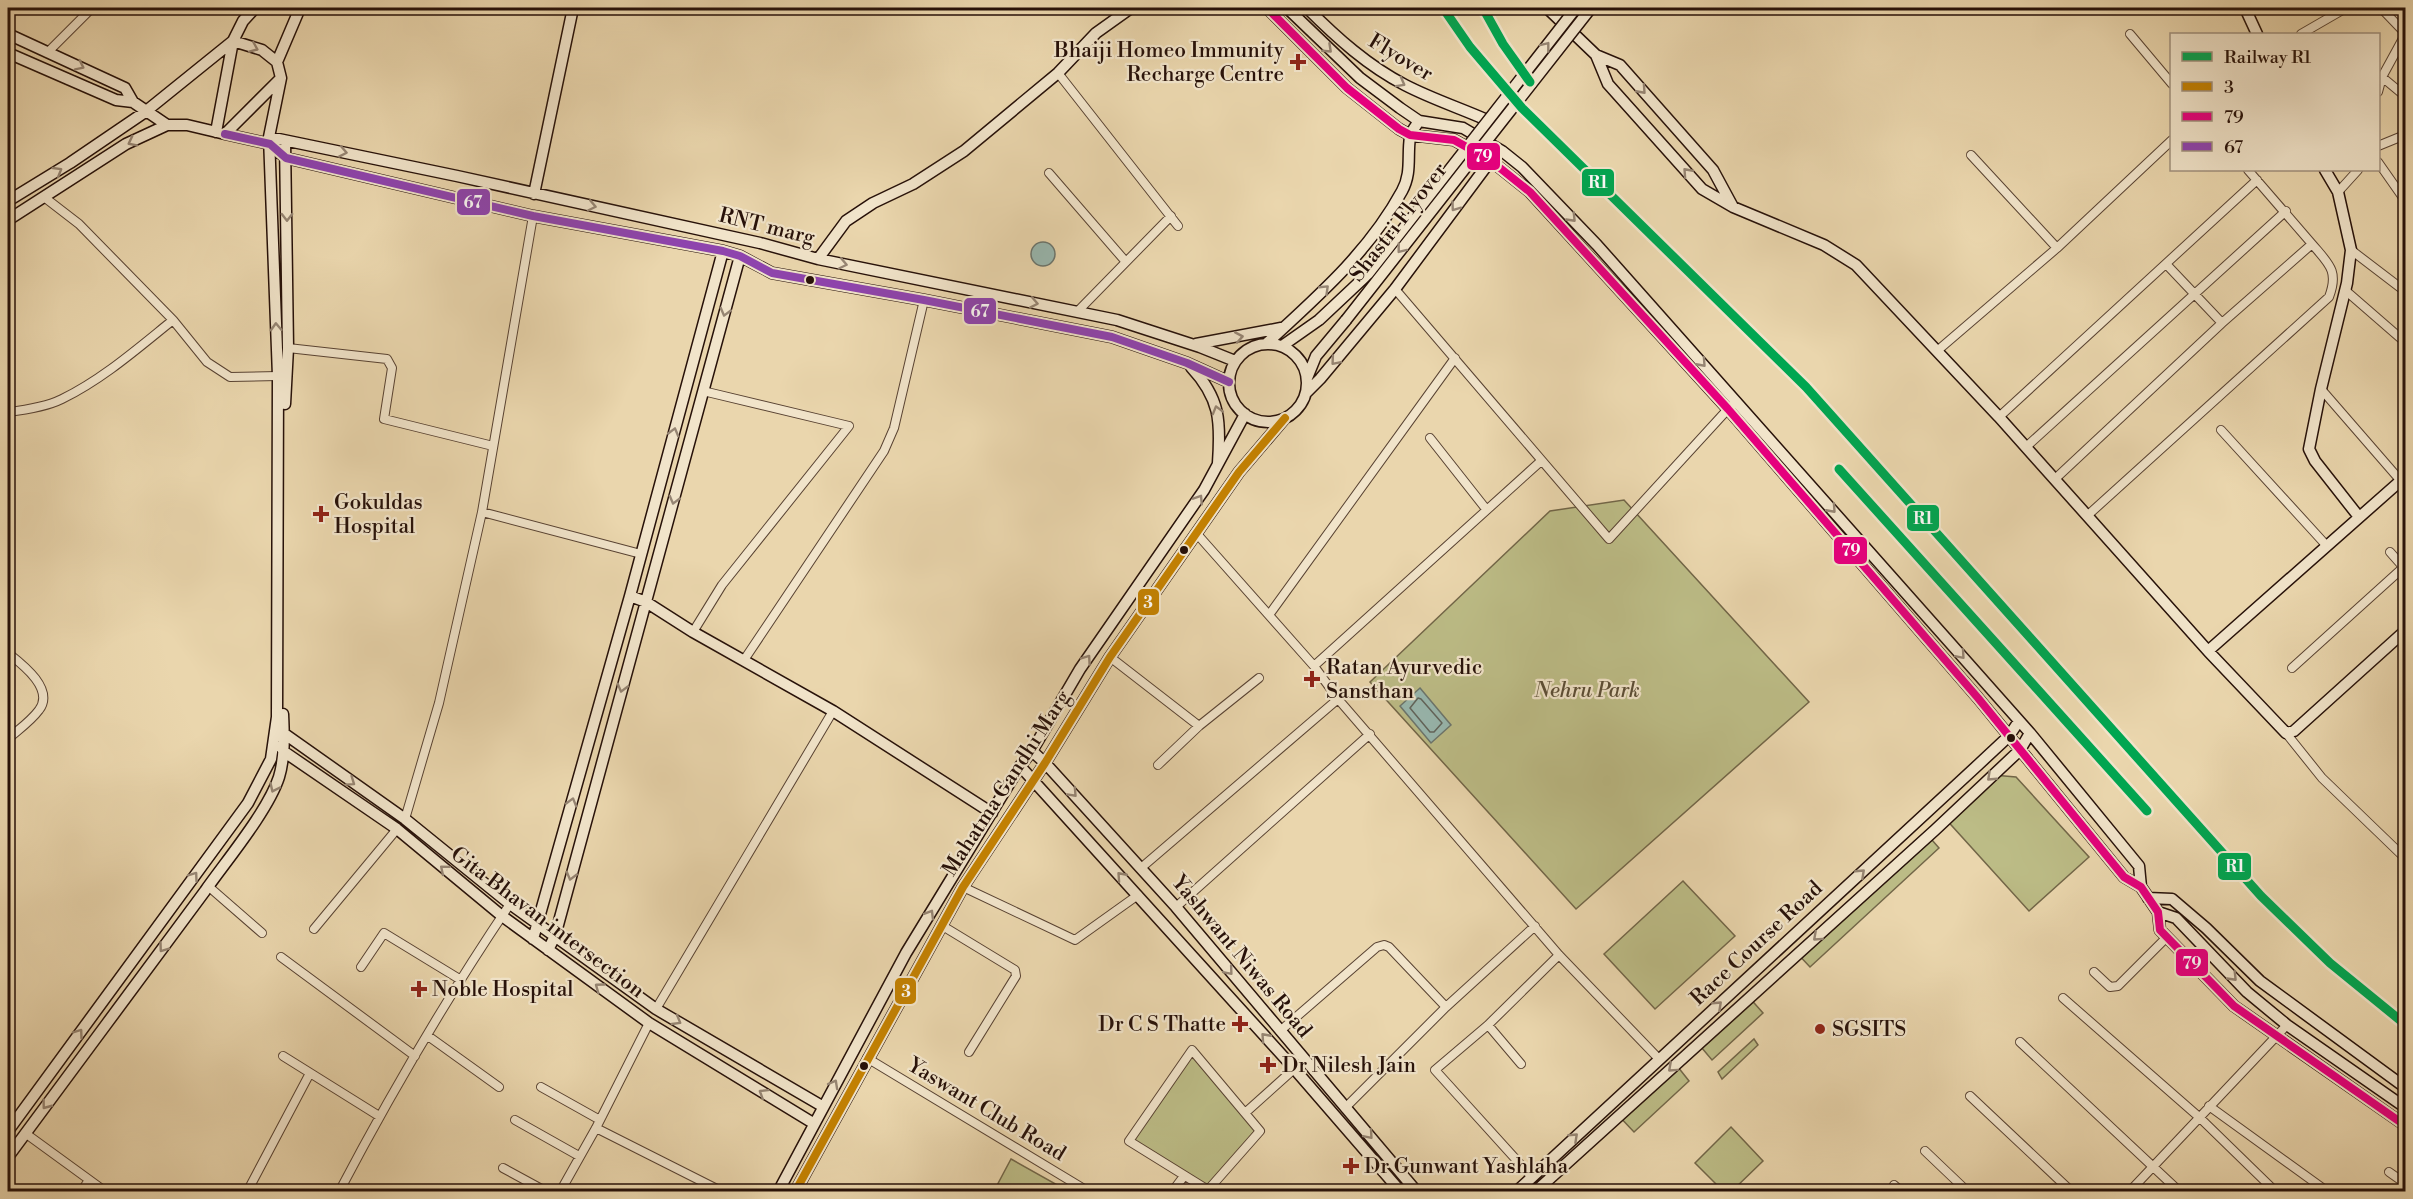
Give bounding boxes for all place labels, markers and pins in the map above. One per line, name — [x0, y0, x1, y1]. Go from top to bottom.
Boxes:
place label: Bhaiji Homeo Immunity Recharge Centre — [1053, 38, 1285, 88]
marker: Bhaiji Homeo Immunity Recharge Centre — [1289, 53, 1307, 71]
unlabelled marker — [804, 274, 816, 286]
place label: Gokuldas Hospital — [334, 490, 423, 540]
marker: Gokuldas Hospital — [312, 505, 330, 523]
unlabelled marker — [1178, 544, 1190, 556]
place label: Ratan Ayurvedic Sansthan — [1326, 655, 1482, 705]
marker: Ratan Ayurvedic Sansthan — [1303, 670, 1321, 688]
unlabelled marker — [2005, 732, 2017, 744]
place label: Noble Hospital — [432, 977, 574, 1003]
marker: Noble Hospital — [410, 980, 428, 998]
place label: Dr C S Thatte — [1098, 1012, 1226, 1038]
marker: Dr C S Thatte — [1231, 1015, 1249, 1033]
place label: SGSITS — [1832, 1017, 1906, 1043]
marker: SGSITS — [1813, 1022, 1827, 1036]
place label: Dr Nilesh Jain — [1282, 1053, 1417, 1079]
marker: Dr Nilesh Jain — [1259, 1056, 1277, 1074]
unlabelled marker — [858, 1060, 870, 1072]
place label: Dr Gunwant Yashlaha — [1364, 1154, 1569, 1180]
marker: Dr Gunwant Yashlaha — [1342, 1157, 1360, 1175]

